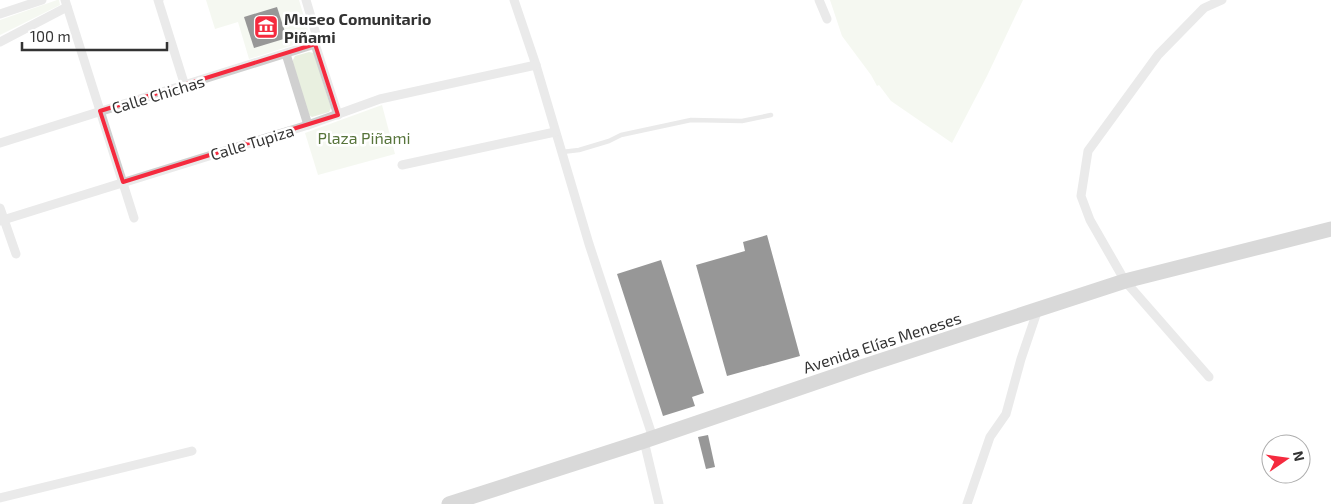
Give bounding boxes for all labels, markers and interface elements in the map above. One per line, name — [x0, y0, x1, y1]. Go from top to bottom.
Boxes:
place label: Museo Comunitario Piñami — [284, 9, 431, 46]
museum icon: Museo Comunitario Piñami — [253, 14, 279, 40]
scale bar — [22, 20, 168, 52]
text: 100 m — [30, 27, 71, 45]
street label: Calle Chichas — [109, 71, 207, 117]
street label: Calle Tupiza — [208, 120, 296, 164]
park label: Plaza Piñami — [318, 128, 410, 147]
street label: Avenida Elías Meneses — [801, 307, 963, 377]
north arrow — [1261, 434, 1311, 484]
text: N — [1290, 449, 1309, 463]

